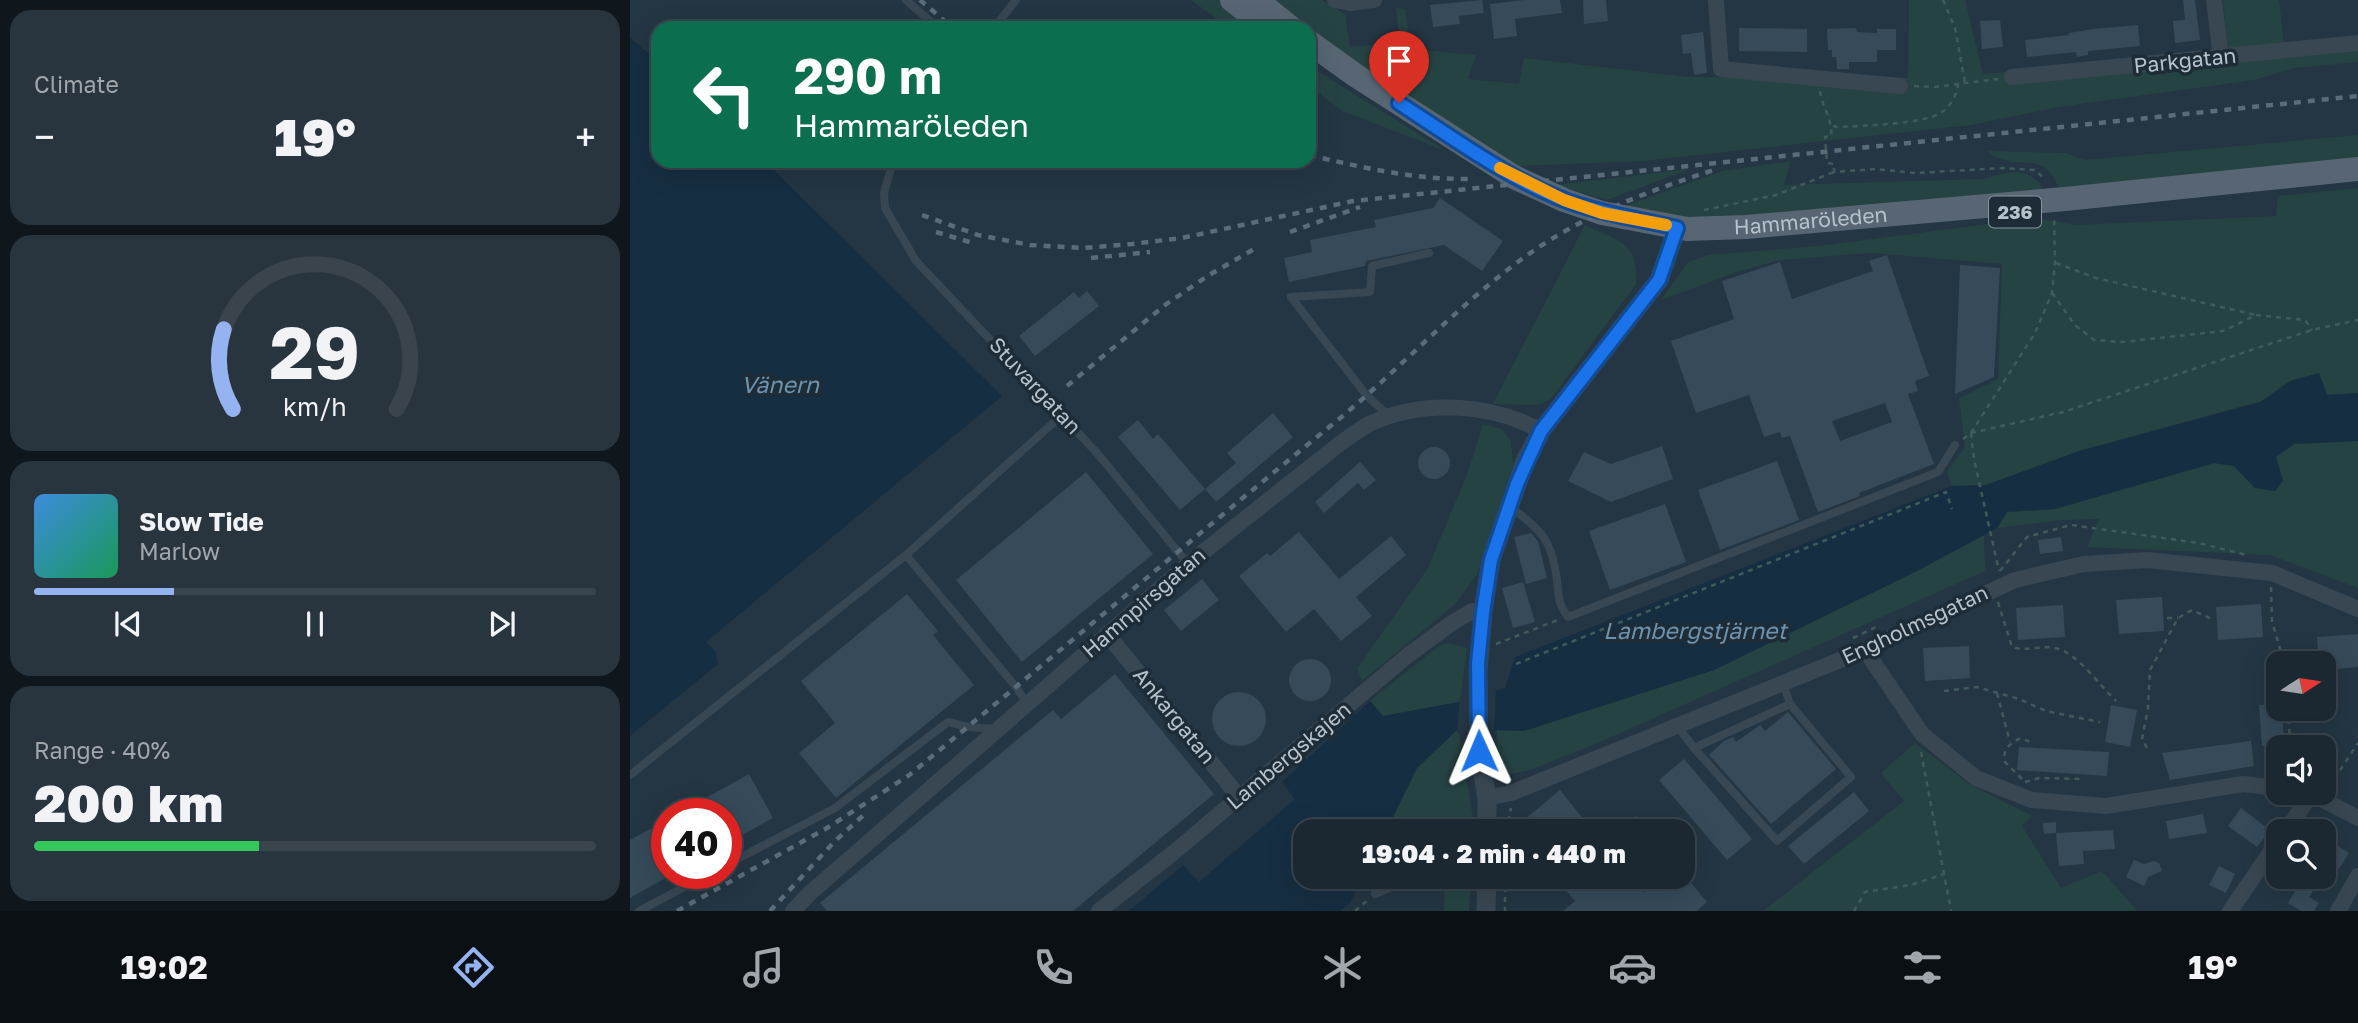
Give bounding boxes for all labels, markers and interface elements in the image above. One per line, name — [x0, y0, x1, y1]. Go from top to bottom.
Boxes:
pin — [1369, 31, 1429, 103]
icon: arrive — [1380, 42, 1418, 80]
street label: Parkgatan — [2132, 42, 2237, 78]
text: 290 m — [794, 46, 942, 105]
icon: left — [679, 49, 770, 140]
text: Climate — [34, 70, 119, 98]
text: 19° — [274, 105, 356, 167]
text: Hammaröleden — [794, 106, 1029, 144]
text: − — [34, 114, 55, 159]
text: + — [575, 114, 596, 159]
road number: 236 — [1989, 196, 2041, 228]
street label: Hammaröleden — [1733, 201, 1888, 239]
text: 29 — [270, 308, 360, 395]
street label: Stuvargatan — [984, 332, 1087, 439]
water label: Vänern — [741, 370, 820, 398]
text: km/h — [283, 391, 347, 422]
text: Slow Tide — [139, 506, 264, 537]
text: Marlow — [139, 537, 220, 565]
street label: Hamnpirsgatan — [1076, 542, 1210, 663]
street label: Engholmsgatan — [1837, 579, 1992, 669]
icon: previous — [109, 605, 147, 643]
icon: pause — [296, 605, 334, 643]
icon: next — [483, 605, 521, 643]
water label: Lambergstjärnet — [1603, 616, 1788, 644]
north arrow — [2266, 651, 2336, 721]
map controls — [2266, 651, 2336, 889]
street label: Ankargatan — [1128, 662, 1221, 769]
street label: Lambergskajen — [1221, 696, 1356, 815]
position arrow — [1442, 714, 1516, 788]
button: sound — [2266, 735, 2336, 805]
text: Range · 40% — [34, 736, 170, 764]
text: 200 km — [34, 771, 223, 833]
speed limit sign: 40 — [651, 798, 742, 889]
button: search — [2266, 819, 2336, 889]
text: 19:04 · 2 min · 440 m — [1362, 838, 1626, 869]
icon: directions — [449, 943, 498, 992]
icon: music — [739, 943, 788, 992]
icon: phone — [1029, 943, 1078, 992]
icon: climate — [1318, 943, 1367, 992]
icon: car — [1608, 943, 1657, 992]
icon: filters — [1898, 943, 1947, 992]
text: 19:02 — [120, 948, 208, 986]
text: 19° — [2188, 948, 2237, 986]

